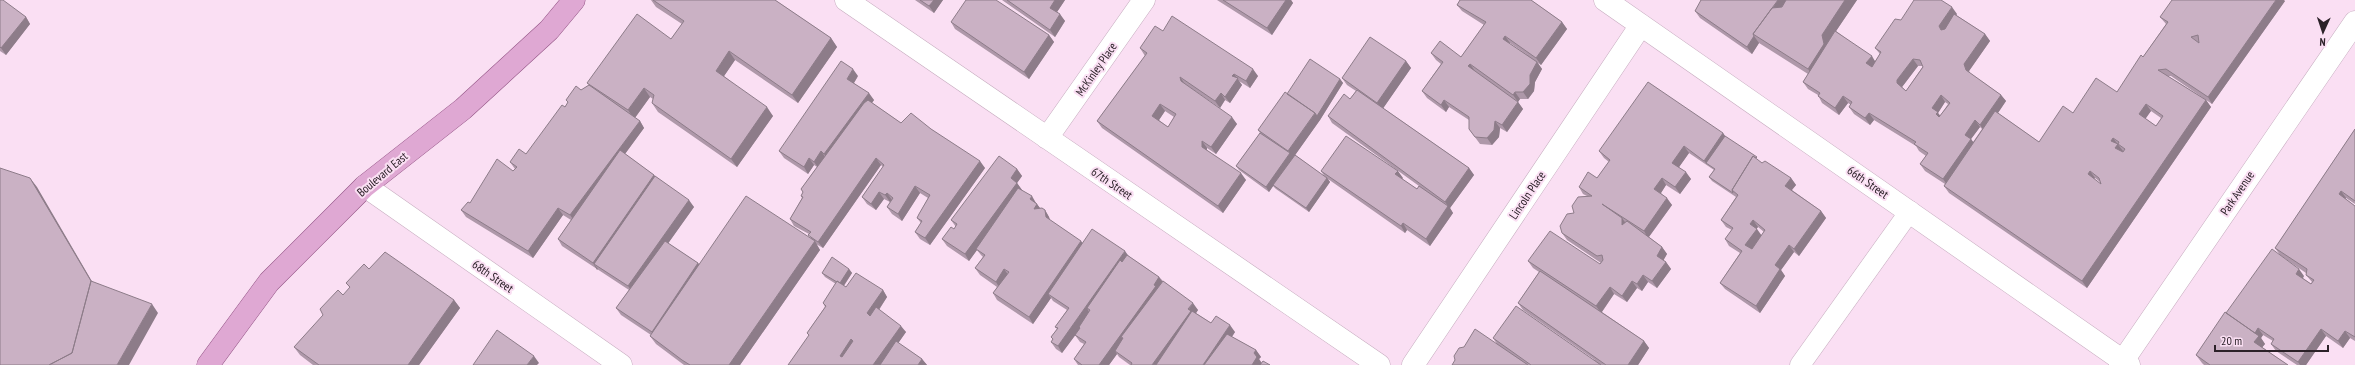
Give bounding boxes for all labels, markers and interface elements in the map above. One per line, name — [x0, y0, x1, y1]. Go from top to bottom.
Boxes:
north arrow — [2303, 12, 2343, 52]
text: N — [2319, 35, 2326, 49]
street label: McKinley Place — [1072, 39, 1120, 99]
street label: Boulevard East — [354, 148, 411, 199]
street label: 66th Street — [1845, 162, 1892, 202]
street label: 67th Street — [1088, 164, 1136, 203]
street label: Lincoln Place — [1505, 168, 1549, 222]
street label: Park Avenue — [2217, 168, 2257, 218]
street label: 68th Street — [470, 256, 517, 296]
scale bar — [2215, 327, 2328, 353]
text: 20 m — [2221, 333, 2242, 348]

